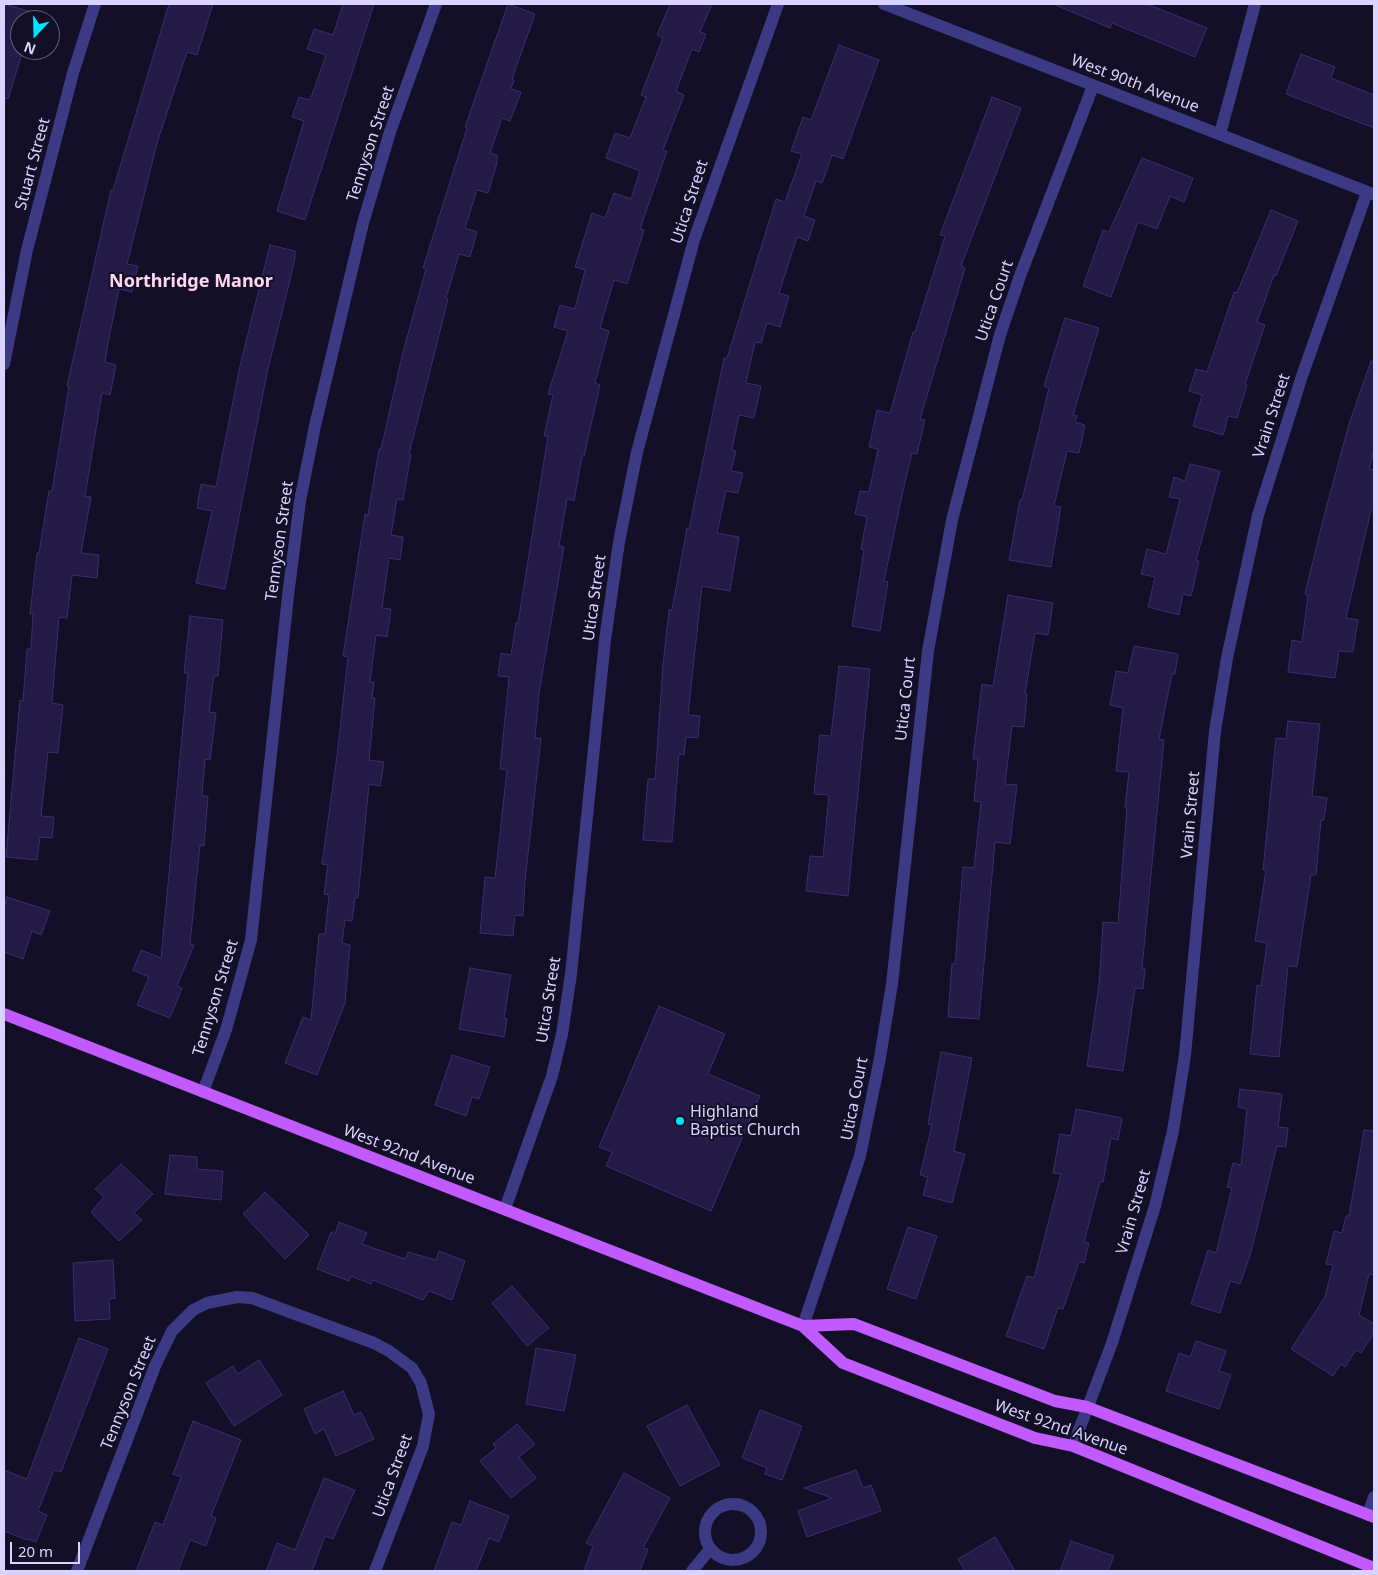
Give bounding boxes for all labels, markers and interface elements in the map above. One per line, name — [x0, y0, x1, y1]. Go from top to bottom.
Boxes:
north arrow — [10, 10, 60, 60]
text: N — [21, 38, 39, 59]
street label: West 90th Avenue — [1068, 51, 1202, 117]
street label: Tennyson Street — [343, 84, 399, 204]
street label: Stuart Street — [11, 116, 55, 212]
street label: Utica Street — [667, 158, 713, 246]
street label: Utica Court — [972, 258, 1018, 344]
district label: Northridge Manor — [109, 271, 273, 293]
street label: Vrain Street — [1249, 371, 1295, 461]
street label: Tennyson Street — [262, 480, 298, 602]
street label: Utica Street — [579, 554, 611, 642]
street label: Utica Court — [892, 656, 920, 742]
street label: Vrain Street — [1178, 771, 1204, 859]
street label: Tennyson Street — [189, 937, 243, 1059]
street label: Utica Street — [533, 955, 565, 1045]
street label: Utica Court — [838, 1056, 872, 1142]
place label: Highland Baptist Church — [690, 1102, 800, 1140]
marker: Highland Baptist Church — [674, 1115, 686, 1127]
street label: West 92nd Avenue — [340, 1121, 478, 1189]
street label: Vrain Street — [1113, 1167, 1155, 1257]
street label: Tennyson Street — [97, 1333, 161, 1453]
street label: West 92nd Avenue — [992, 1396, 1130, 1460]
street label: Utica Street — [369, 1432, 417, 1520]
scale bar — [12, 1532, 82, 1564]
text: 20 m — [18, 1541, 53, 1561]

